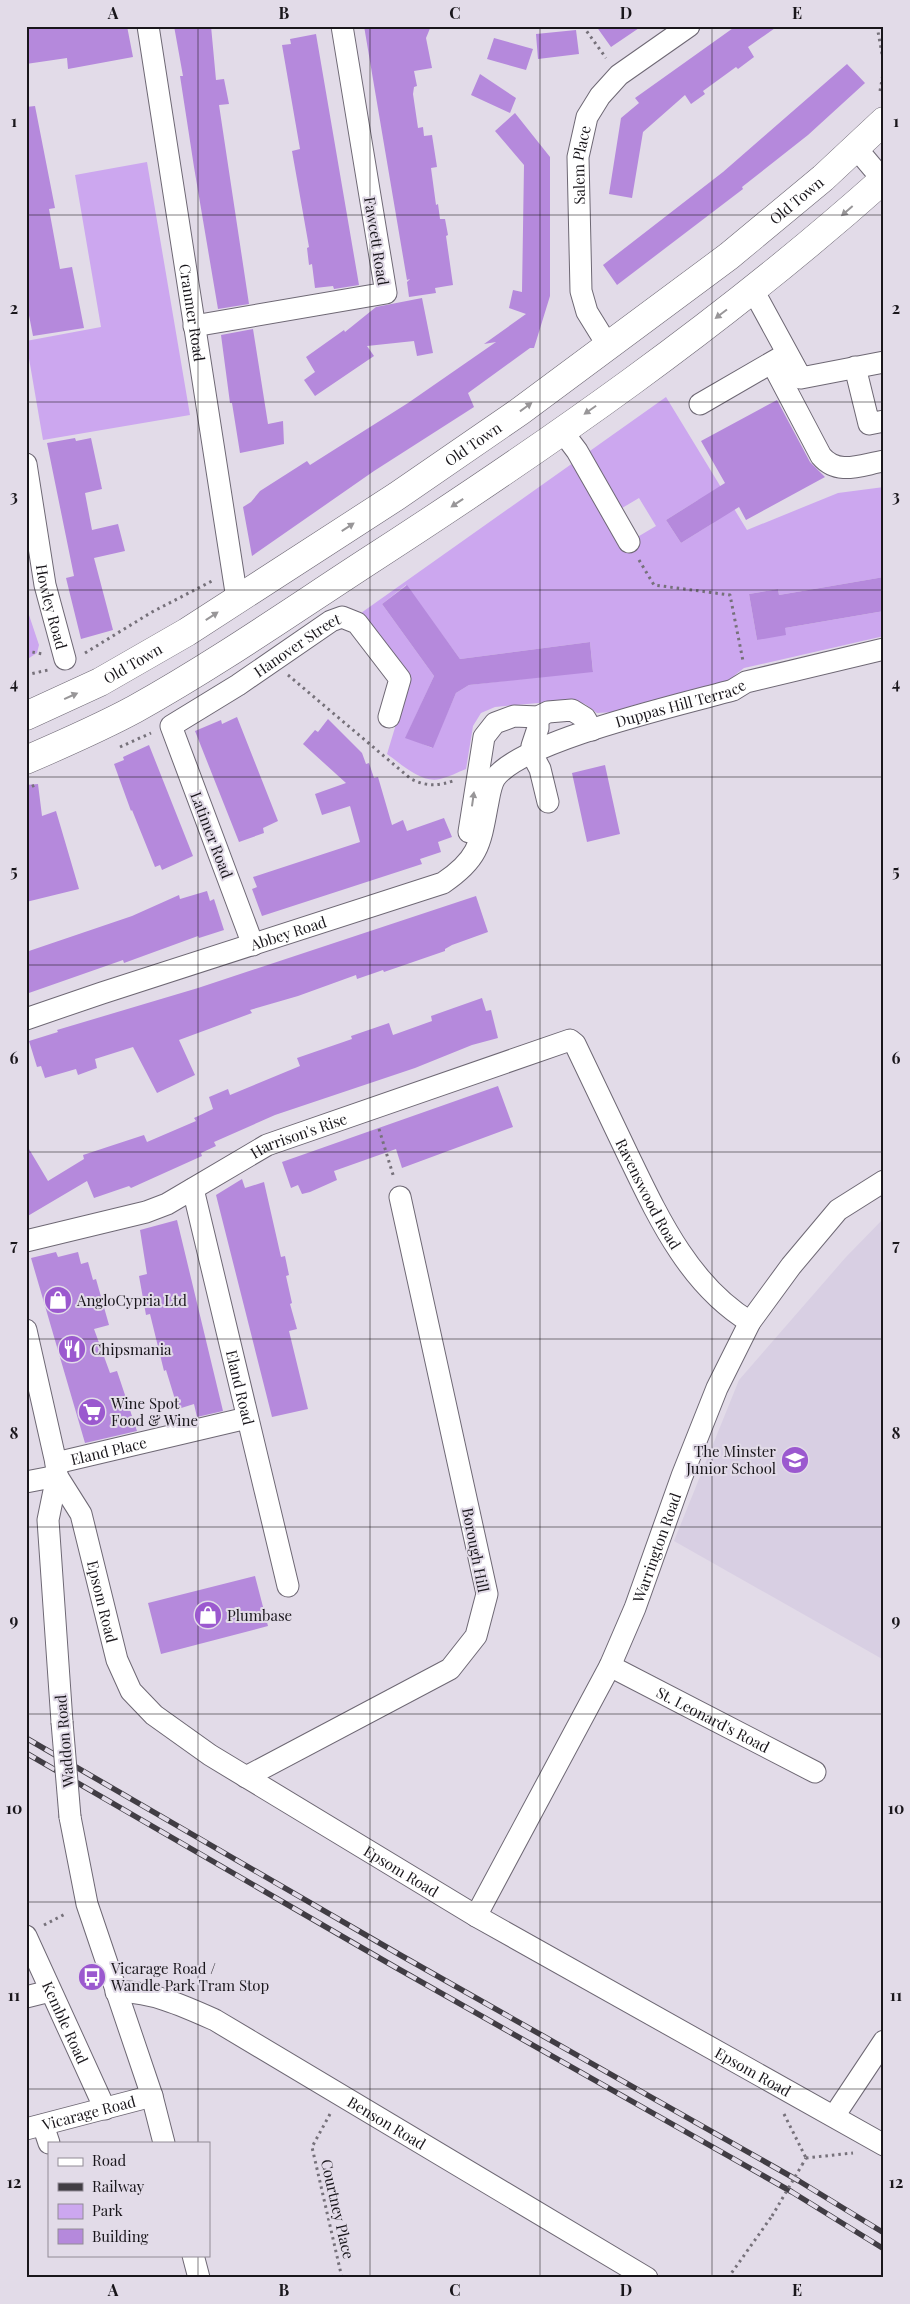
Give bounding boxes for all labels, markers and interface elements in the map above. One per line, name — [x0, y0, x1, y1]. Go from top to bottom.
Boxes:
text: A — [107, 2, 119, 23]
text: B — [279, 2, 290, 23]
text: C — [449, 2, 461, 23]
text: D — [620, 2, 632, 23]
text: E — [792, 2, 802, 23]
text: 1 — [11, 110, 17, 131]
text: 1 — [893, 110, 899, 131]
street label: Salem Place — [568, 124, 595, 205]
street label: Old Town — [765, 172, 827, 229]
street label: Fawcett Road — [360, 195, 394, 287]
one-way arrow — [841, 206, 854, 217]
street label: Cranmer Road — [175, 262, 210, 363]
text: 2 — [10, 297, 18, 318]
text: 2 — [892, 297, 900, 318]
one-way arrow — [714, 309, 728, 319]
one-way arrow — [519, 401, 532, 412]
one-way arrow — [583, 405, 597, 415]
street label: Old Town — [441, 417, 505, 470]
text: 3 — [10, 485, 18, 506]
text: 3 — [892, 485, 900, 506]
one-way arrow — [450, 498, 464, 508]
one-way arrow — [342, 523, 355, 532]
street label: Howley Road — [32, 563, 72, 652]
street label: Hanover Street — [250, 608, 344, 681]
one-way arrow — [205, 611, 219, 620]
street label: Old Town — [100, 639, 166, 688]
text: 4 — [10, 672, 18, 693]
text: 4 — [892, 672, 900, 693]
street label: Duppas Hill Terrace — [613, 675, 749, 732]
one-way arrow — [64, 692, 78, 700]
street label: Latimer Road — [186, 789, 238, 881]
one-way arrow — [470, 791, 478, 807]
text: 5 — [10, 860, 18, 881]
text: 5 — [892, 860, 900, 881]
street label: Abbey Road — [247, 911, 329, 955]
text: 6 — [10, 1047, 19, 1068]
text: 6 — [892, 1047, 901, 1068]
street label: Harrison's Rise — [246, 1108, 350, 1163]
street label: Ravenswood Road — [611, 1135, 686, 1253]
text: 7 — [10, 1234, 18, 1255]
text: 7 — [892, 1234, 900, 1255]
shop icon: AngloCypria Ltd — [43, 1285, 73, 1315]
place label: AngloCypria Ltd — [76, 1290, 187, 1310]
restaurant icon: Chipsmania — [57, 1334, 87, 1364]
place label: Chipsmania — [91, 1339, 172, 1359]
street label: Eland Road — [222, 1348, 259, 1427]
place label: Wine Spot Food & Wine — [110, 1393, 198, 1430]
supermarket icon: Wine Spot Food & Wine — [77, 1397, 107, 1427]
text: 8 — [10, 1422, 19, 1443]
text: 8 — [892, 1422, 901, 1443]
street label: Eland Place — [68, 1432, 149, 1469]
place label: The Minster Junior School — [685, 1441, 776, 1478]
school or university icon: The Minster Junior School — [780, 1445, 810, 1475]
street label: Warrington Road — [627, 1490, 685, 1606]
street label: Borough Hill — [458, 1506, 494, 1594]
street label: Epsom Road — [83, 1558, 122, 1645]
shop icon: Plumbase — [193, 1600, 223, 1630]
place label: Plumbase — [227, 1605, 292, 1625]
text: 9 — [10, 1609, 19, 1630]
text: 9 — [892, 1609, 901, 1630]
street label: St. Leonard's Road — [653, 1682, 773, 1757]
street label: Waddon Road — [50, 1694, 78, 1789]
text: 10 — [6, 1797, 22, 1818]
text: 10 — [888, 1797, 904, 1818]
street label: Epsom Road — [360, 1840, 443, 1901]
place label: Vicarage Road / Wandle Park Tram Stop — [110, 1958, 270, 1995]
bus stop icon: Vicarage Road / Wandle Park Tram Stop — [77, 1962, 107, 1992]
street label: Kemble Road — [38, 1978, 93, 2067]
text: 11 — [8, 1984, 20, 2005]
text: 11 — [890, 1984, 902, 2005]
street label: Epsom Road — [711, 2042, 795, 2101]
street label: Vicarage Road — [39, 2091, 138, 2135]
street label: Benson Road — [344, 2092, 430, 2154]
legend — [48, 2142, 210, 2256]
text: Road — [92, 2150, 126, 2170]
street label: Courtney Place — [317, 2157, 359, 2261]
text: 12 — [7, 2171, 21, 2192]
text: 12 — [889, 2171, 903, 2192]
text: Railway — [92, 2176, 145, 2196]
text: Park — [92, 2200, 124, 2220]
text: Building — [92, 2226, 149, 2246]
text: A — [107, 2279, 119, 2300]
text: B — [279, 2279, 290, 2300]
text: C — [449, 2279, 461, 2300]
text: D — [620, 2279, 632, 2300]
text: E — [792, 2279, 802, 2300]

